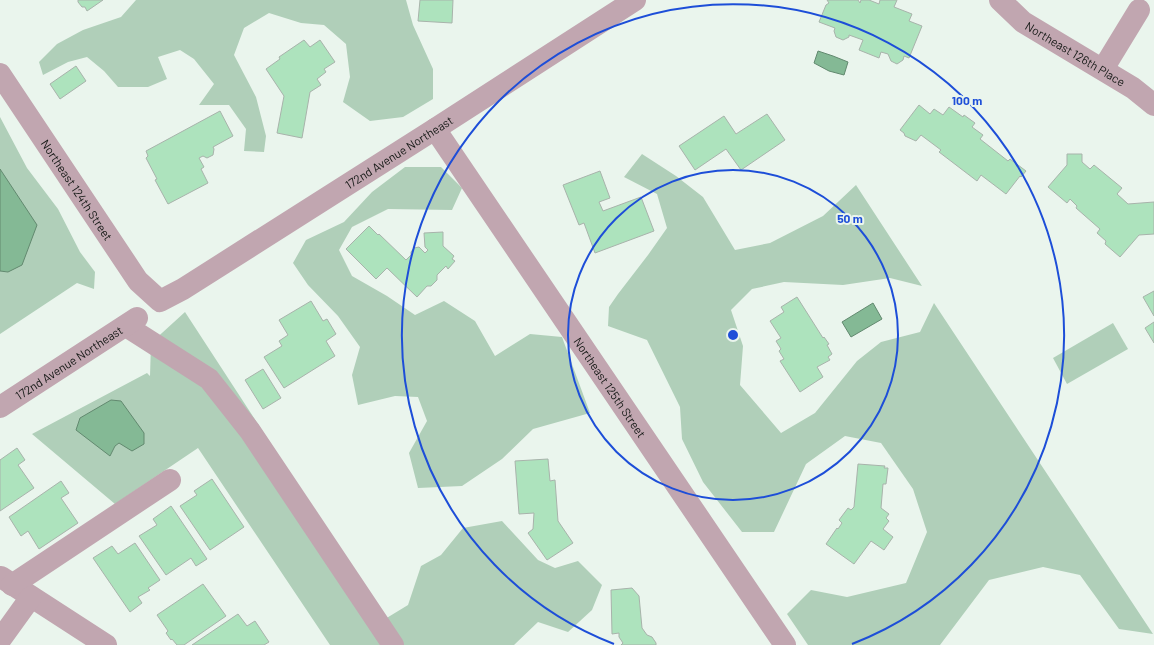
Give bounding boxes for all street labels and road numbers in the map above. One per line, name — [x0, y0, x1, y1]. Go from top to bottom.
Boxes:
street label: Northeast 126th Place — [1023, 18, 1128, 89]
street label: 172nd Avenue Northeast — [342, 113, 455, 191]
street label: Northeast 124th Street — [38, 137, 116, 243]
street label: 172nd Avenue Northeast — [13, 322, 125, 402]
street label: Northeast 125th Street — [571, 335, 649, 440]

